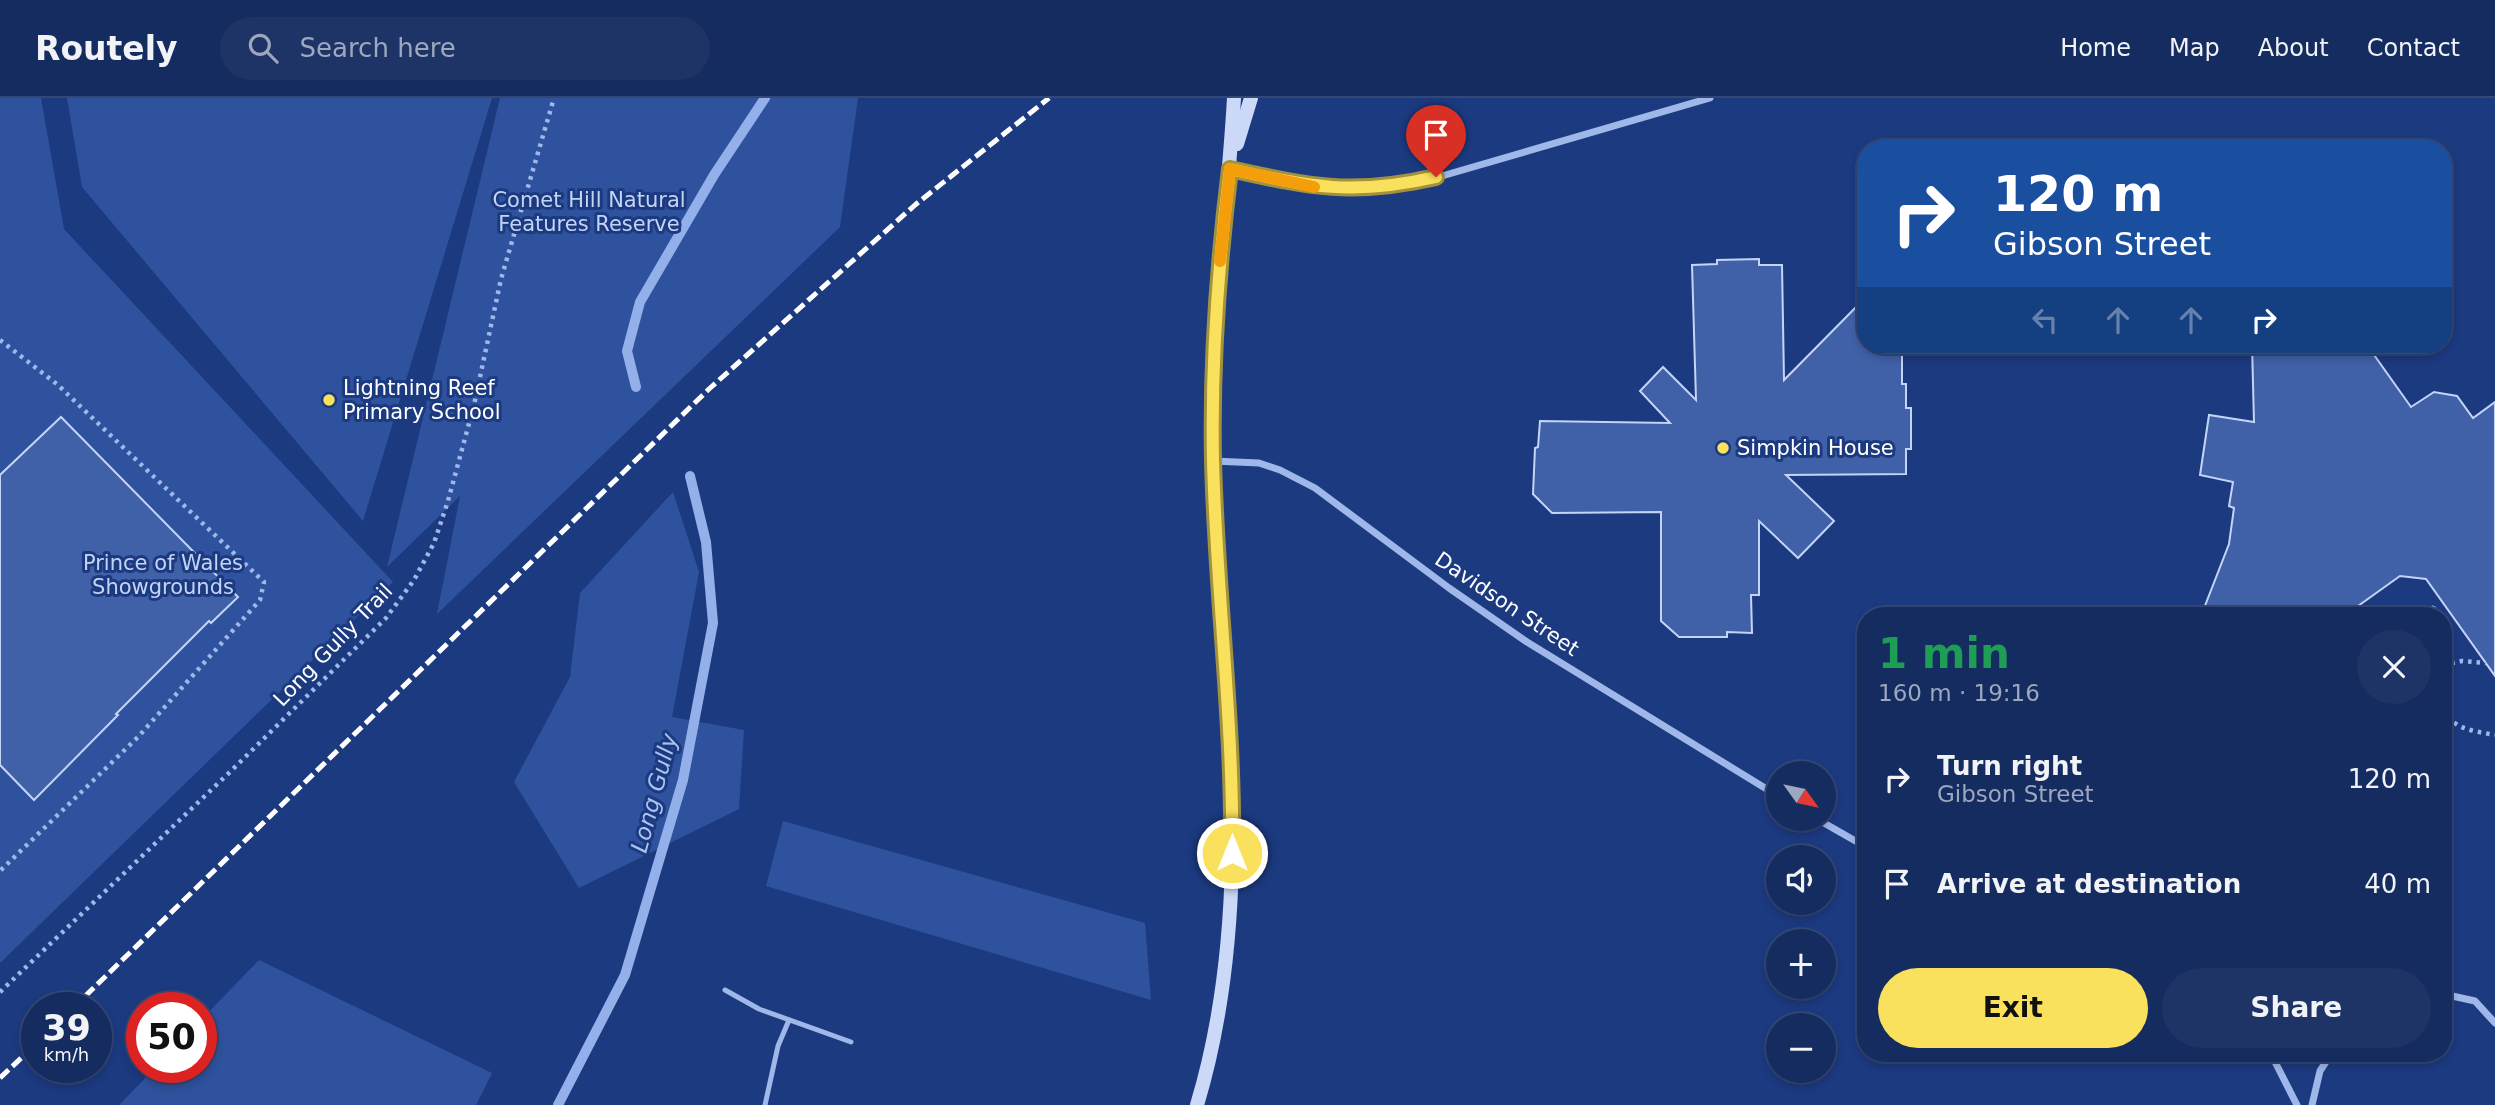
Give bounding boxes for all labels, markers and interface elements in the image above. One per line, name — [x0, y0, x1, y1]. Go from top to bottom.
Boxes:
search box — [220, 17, 710, 80]
text: Routely — [35, 29, 178, 68]
icon: search — [244, 29, 282, 67]
text: Search here — [300, 33, 456, 63]
text: Home — [2060, 34, 2131, 62]
text: Map — [2169, 34, 2220, 62]
text: About — [2258, 34, 2329, 62]
text: Contact — [2367, 34, 2460, 62]
pin — [1406, 105, 1466, 177]
icon: arrive — [1417, 116, 1455, 154]
text: 120 m — [1993, 166, 2163, 223]
icon: right — [1878, 168, 1969, 259]
park label: Comet Hill Natural Features Reserve — [492, 188, 686, 236]
text: Gibson Street — [1993, 225, 2211, 263]
icon: left — [2026, 301, 2064, 339]
icon: ahead — [2099, 301, 2137, 339]
icon: ahead — [2172, 301, 2210, 339]
icon: right — [2245, 301, 2283, 339]
place label: Lightning Reef Primary School — [343, 376, 501, 424]
marker: Lightning Reef Primary School — [321, 392, 337, 408]
place label: Simpkin House — [1737, 436, 1894, 460]
marker: Simpkin House — [1715, 440, 1731, 456]
street label: Davidson Street — [1431, 547, 1583, 661]
park label: Prince of Wales Showgrounds — [83, 551, 243, 599]
street label: Long Gully Trail — [269, 579, 397, 711]
text: 1 min — [1878, 629, 2010, 678]
button: close — [2357, 630, 2431, 704]
text: 160 m · 19:16 — [1878, 680, 2040, 706]
water label: Long Gully — [626, 730, 682, 855]
text: Turn right — [1937, 751, 2082, 781]
icon: right — [1878, 760, 1916, 798]
north arrow — [1766, 761, 1836, 831]
map controls — [1766, 761, 1836, 1083]
text: 120 m — [2348, 764, 2431, 794]
text: Gibson Street — [1937, 781, 2094, 807]
position arrow — [1195, 816, 1269, 890]
button: sound — [1766, 845, 1836, 915]
icon: arrive — [1878, 865, 1916, 903]
text: Arrive at destination — [1937, 869, 2241, 899]
text: 40 m — [2364, 869, 2431, 899]
button: + — [1766, 929, 1836, 999]
button: Exit — [1878, 968, 2148, 1048]
button: Share — [2162, 968, 2431, 1048]
speed limit sign: 50 — [126, 992, 217, 1083]
text: 39 — [42, 1008, 91, 1048]
button: − — [1766, 1013, 1836, 1083]
text: km/h — [44, 1044, 89, 1065]

